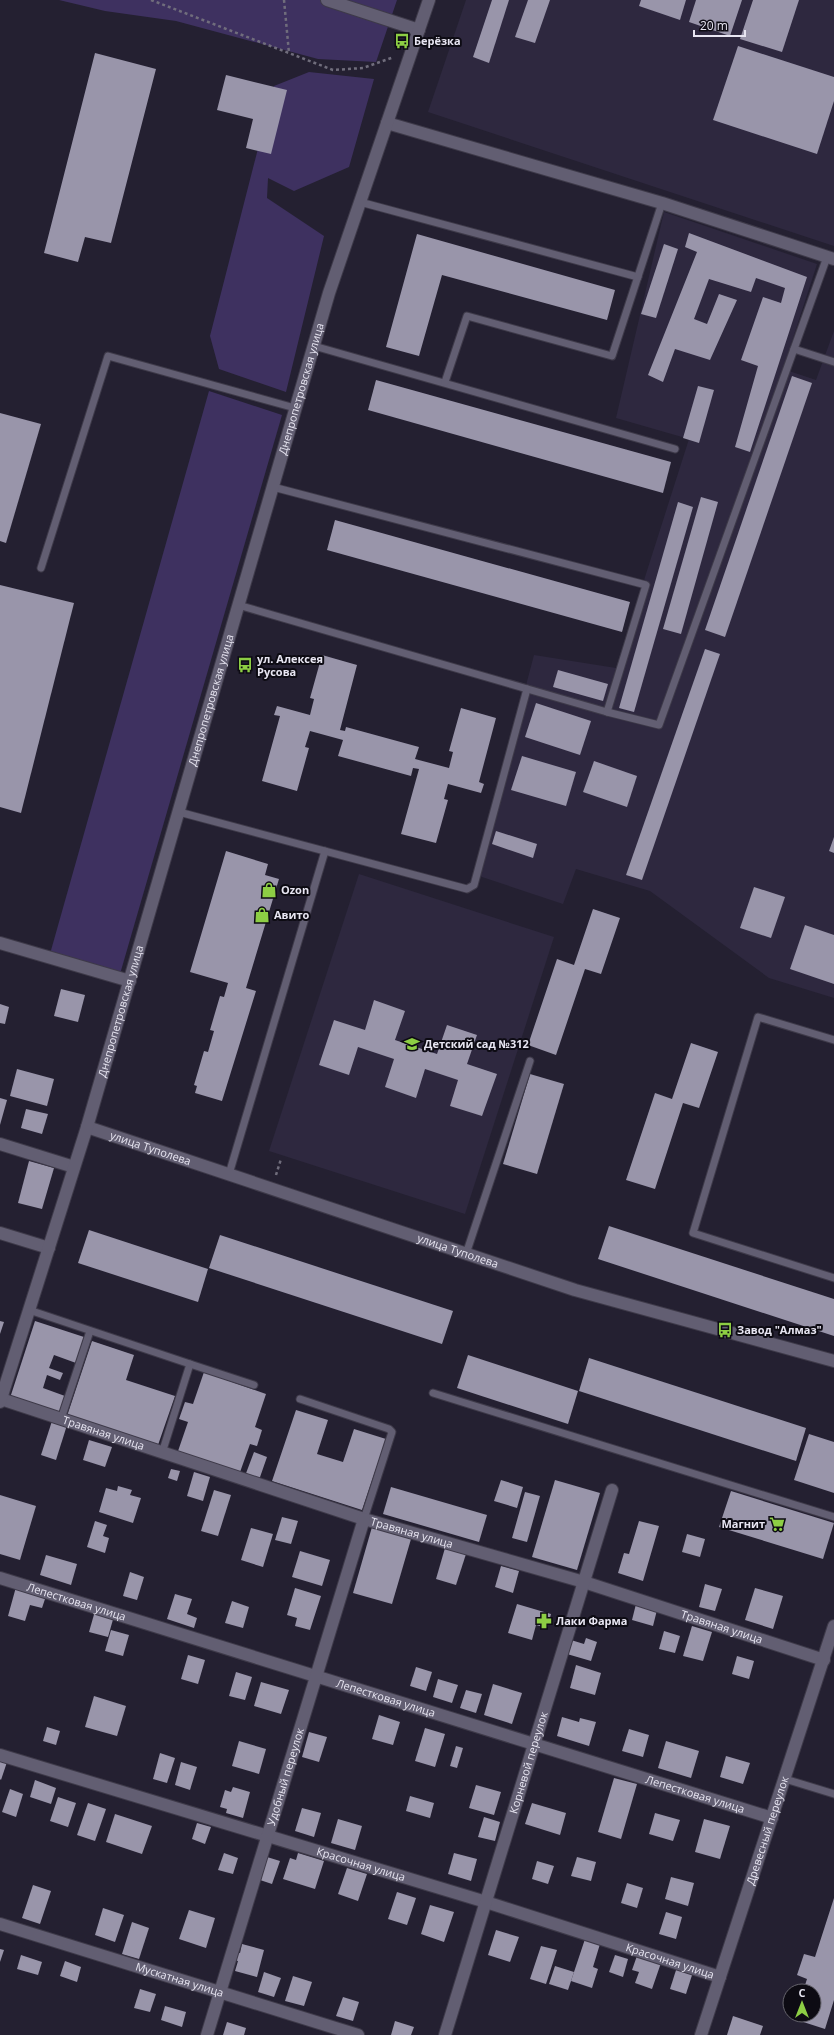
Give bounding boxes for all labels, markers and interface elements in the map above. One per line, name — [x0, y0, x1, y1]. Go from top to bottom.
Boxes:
scale bar — [694, 12, 745, 38]
text: 20 m — [700, 17, 728, 34]
bus stop icon: Берёзка — [393, 32, 411, 50]
place label: Берёзка — [414, 33, 461, 48]
street label: Днепропетровская улица — [274, 321, 327, 456]
street label: Днепропетровская улица — [184, 632, 237, 768]
place label: ул. Алексея Русова — [257, 651, 323, 679]
bus stop icon: ул. Алексея Русова — [236, 656, 254, 674]
shop icon: Ozon — [260, 881, 278, 899]
place label: Ozon — [281, 882, 309, 897]
shop icon: Авито — [253, 906, 271, 924]
place label: Авито — [274, 907, 310, 922]
street label: Днепропетровская улица — [94, 943, 146, 1079]
school or university icon: Детский сад №312 — [403, 1035, 421, 1053]
place label: Детский сад №312 — [424, 1036, 529, 1051]
street label: улица Туполева — [108, 1127, 193, 1168]
street label: улица Туполева — [415, 1230, 501, 1271]
bus stop icon: Завод "Алмаз" — [716, 1321, 734, 1339]
place label: Завод "Алмаз" — [737, 1322, 822, 1337]
street label: Травяная улица — [61, 1412, 147, 1453]
street label: Травяная улица — [369, 1513, 455, 1551]
supermarket icon: Магнит — [768, 1515, 786, 1533]
place label: Магнит — [721, 1516, 765, 1531]
street label: Лепестковая улица — [25, 1579, 128, 1624]
street label: Травяная улица — [679, 1606, 765, 1647]
pharmacy icon: Лаки Фарма — [535, 1612, 553, 1630]
place label: Лаки Фарма — [556, 1613, 627, 1628]
street label: Лепестковая улица — [335, 1675, 437, 1720]
street label: Корневой переулок — [505, 1709, 551, 1815]
street label: Удобный переулок — [263, 1725, 307, 1827]
street label: Лепестковая улица — [644, 1771, 747, 1816]
street label: Древесный переулок — [742, 1774, 792, 1887]
street label: Красочная улица — [315, 1843, 407, 1884]
street label: Красочная улица — [624, 1939, 716, 1982]
street label: Мускатная улица — [134, 1958, 226, 2000]
north arrow — [782, 1983, 822, 2023]
text: С — [798, 1985, 806, 2000]

